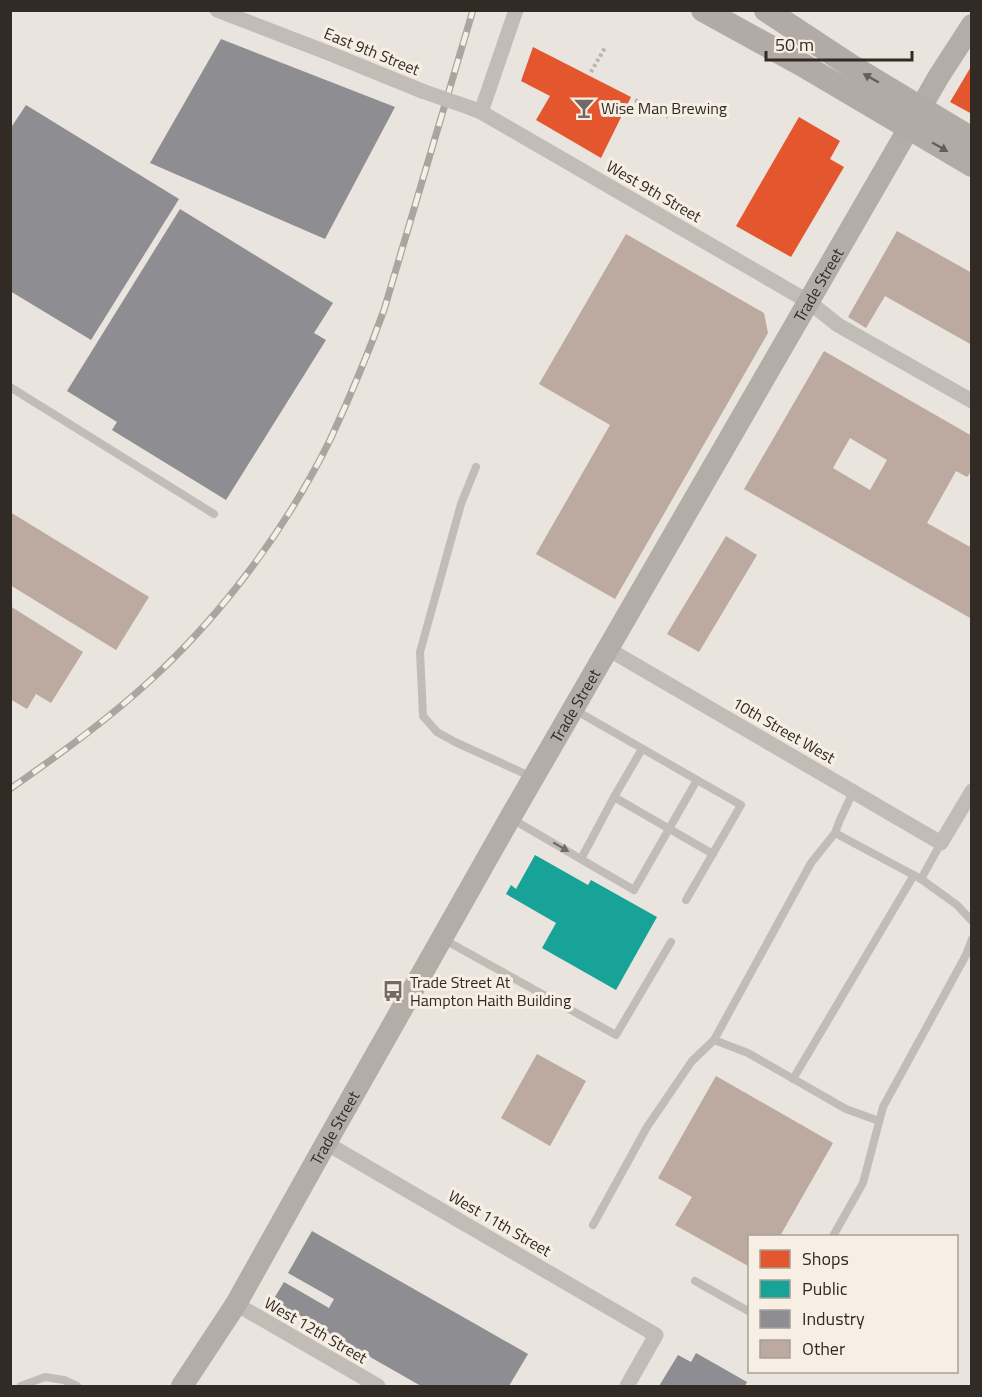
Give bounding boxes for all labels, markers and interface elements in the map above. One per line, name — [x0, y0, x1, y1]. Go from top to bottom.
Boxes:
street label: East 9th Street — [321, 21, 424, 81]
scale bar — [766, 24, 912, 62]
text: 50 m — [775, 31, 814, 58]
one-way arrow — [862, 73, 879, 83]
bar icon: Wise Man Brewing — [572, 96, 596, 120]
place label: Wise Man Brewing — [601, 96, 727, 120]
one-way arrow — [932, 142, 949, 152]
street label: West 9th Street — [602, 154, 706, 228]
street label: Trade Street — [787, 243, 849, 326]
street label: Trade Street — [544, 664, 606, 747]
street label: 10th Street West — [728, 691, 840, 769]
one-way arrow — [553, 842, 569, 853]
place label: Trade Street At Hampton Haith Building — [410, 970, 571, 1012]
bus stop icon: Trade Street At Hampton Haith Building — [381, 979, 405, 1003]
street label: Trade Street — [304, 1086, 365, 1169]
street label: West 11th Street — [444, 1184, 556, 1262]
legend — [748, 1235, 958, 1373]
text: Shops — [802, 1245, 849, 1272]
text: Public — [802, 1275, 848, 1302]
street label: West 12th Street — [260, 1291, 372, 1369]
text: Industry — [802, 1305, 865, 1332]
text: Other — [802, 1335, 845, 1362]

